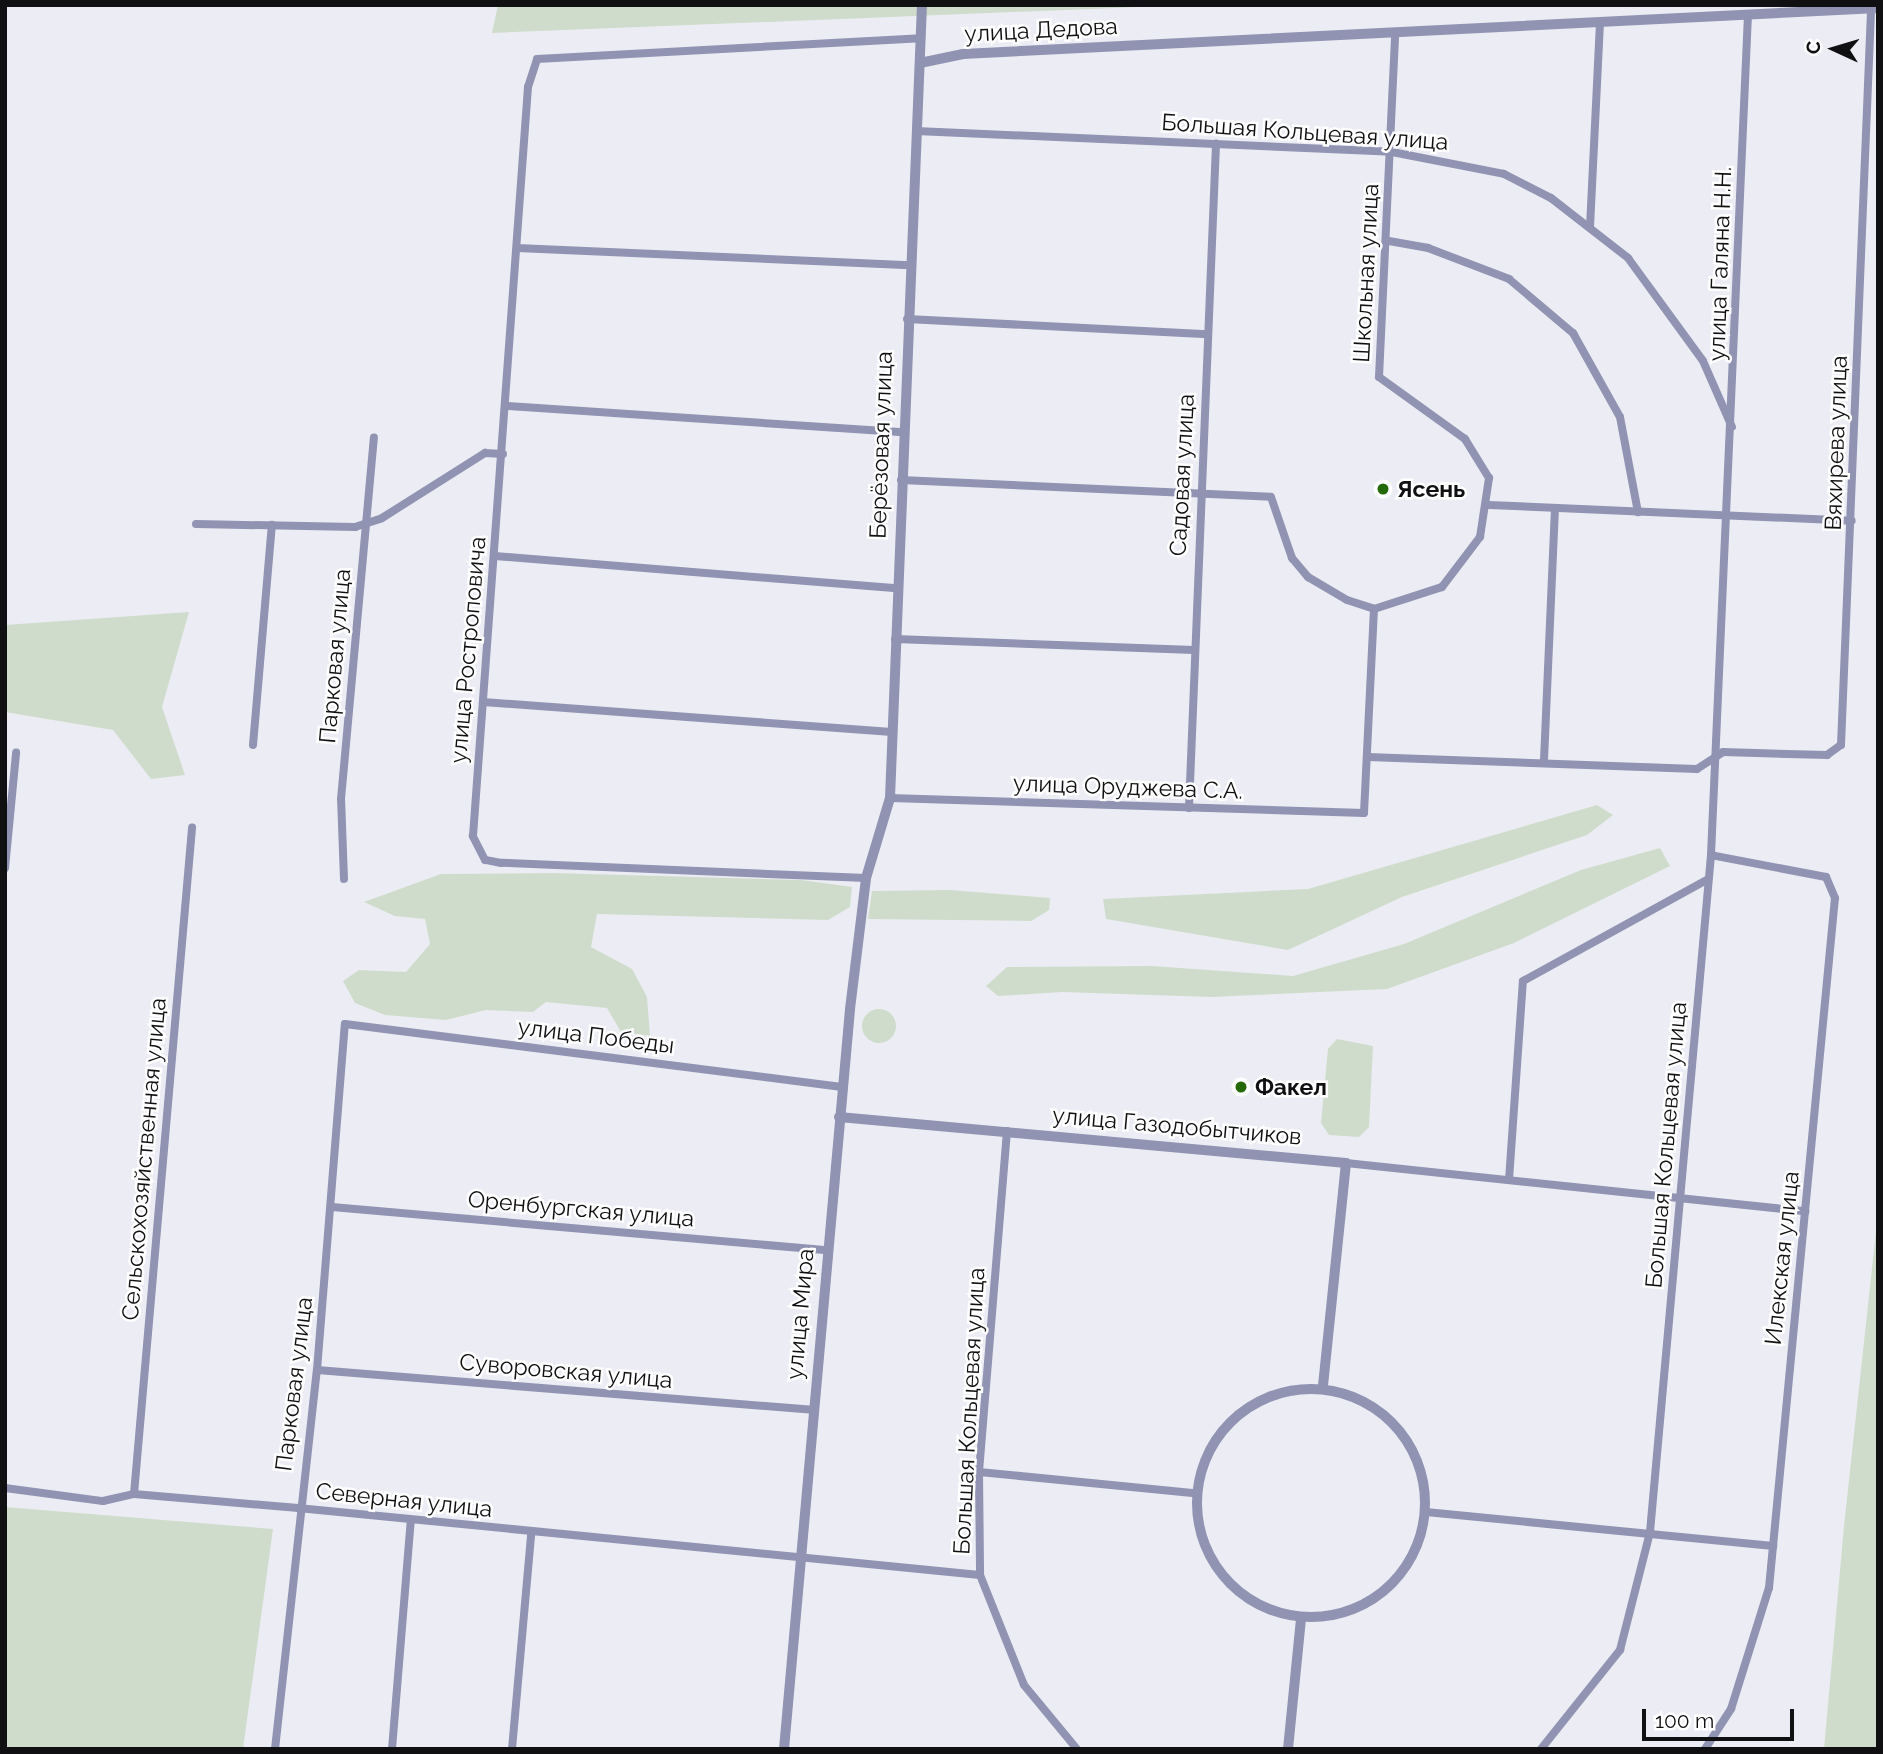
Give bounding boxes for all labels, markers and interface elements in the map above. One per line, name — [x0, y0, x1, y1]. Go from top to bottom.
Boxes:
street label: улица Дедова — [964, 12, 1118, 48]
north arrow — [1799, 14, 1869, 84]
text: С — [1802, 40, 1824, 55]
street label: Большая Кольцевая улица — [1160, 108, 1450, 156]
street label: улица Галяна Н.Н. — [1703, 166, 1737, 362]
street label: Школьная улица — [1348, 182, 1384, 364]
street label: Берёзовая улица — [864, 351, 898, 539]
street label: Вяхирева улица — [1819, 355, 1853, 531]
street label: Садовая улица — [1164, 393, 1200, 557]
place label: Ясень — [1397, 475, 1465, 503]
marker: Ясень — [1375, 481, 1391, 497]
street label: улица Ростроповича — [444, 535, 492, 765]
street label: Парковая улица — [314, 567, 356, 745]
street label: улица Оруджева С.А. — [1013, 769, 1243, 805]
street label: Сельскохозяйственная улица — [116, 996, 172, 1322]
street label: Большая Кольцевая улица — [1640, 1000, 1692, 1290]
street label: улица Победы — [516, 1013, 676, 1059]
place label: Факел — [1255, 1073, 1327, 1101]
marker: Факел — [1233, 1079, 1249, 1095]
street label: улица Газодобытчиков — [1051, 1101, 1303, 1151]
street label: Илекская улица — [1759, 1169, 1805, 1347]
street label: Оренбургская улица — [466, 1185, 696, 1233]
street label: улица Мира — [781, 1247, 819, 1381]
street label: Большая Кольцевая улица — [948, 1266, 990, 1556]
street label: Парковая улица — [270, 1295, 318, 1473]
street label: Суворовская улица — [458, 1348, 674, 1394]
street label: Северная улица — [314, 1477, 494, 1523]
scale bar — [1645, 1694, 1797, 1738]
text: 100 m — [1655, 1708, 1714, 1733]

